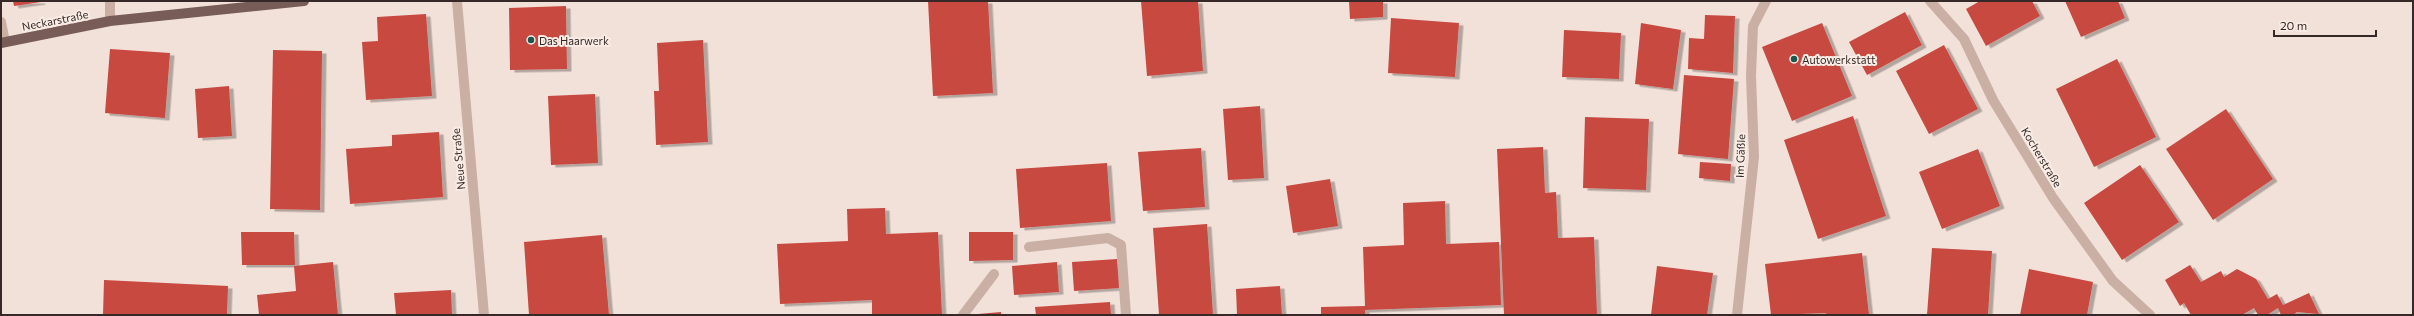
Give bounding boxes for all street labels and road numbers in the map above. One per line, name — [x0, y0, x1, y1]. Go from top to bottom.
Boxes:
street label: Neckarstraße — [21, 7, 90, 33]
street label: Kocherstraße — [2019, 125, 2065, 189]
street label: Neue Straße — [449, 128, 467, 190]
street label: Im Gäßle — [1733, 134, 1747, 178]

